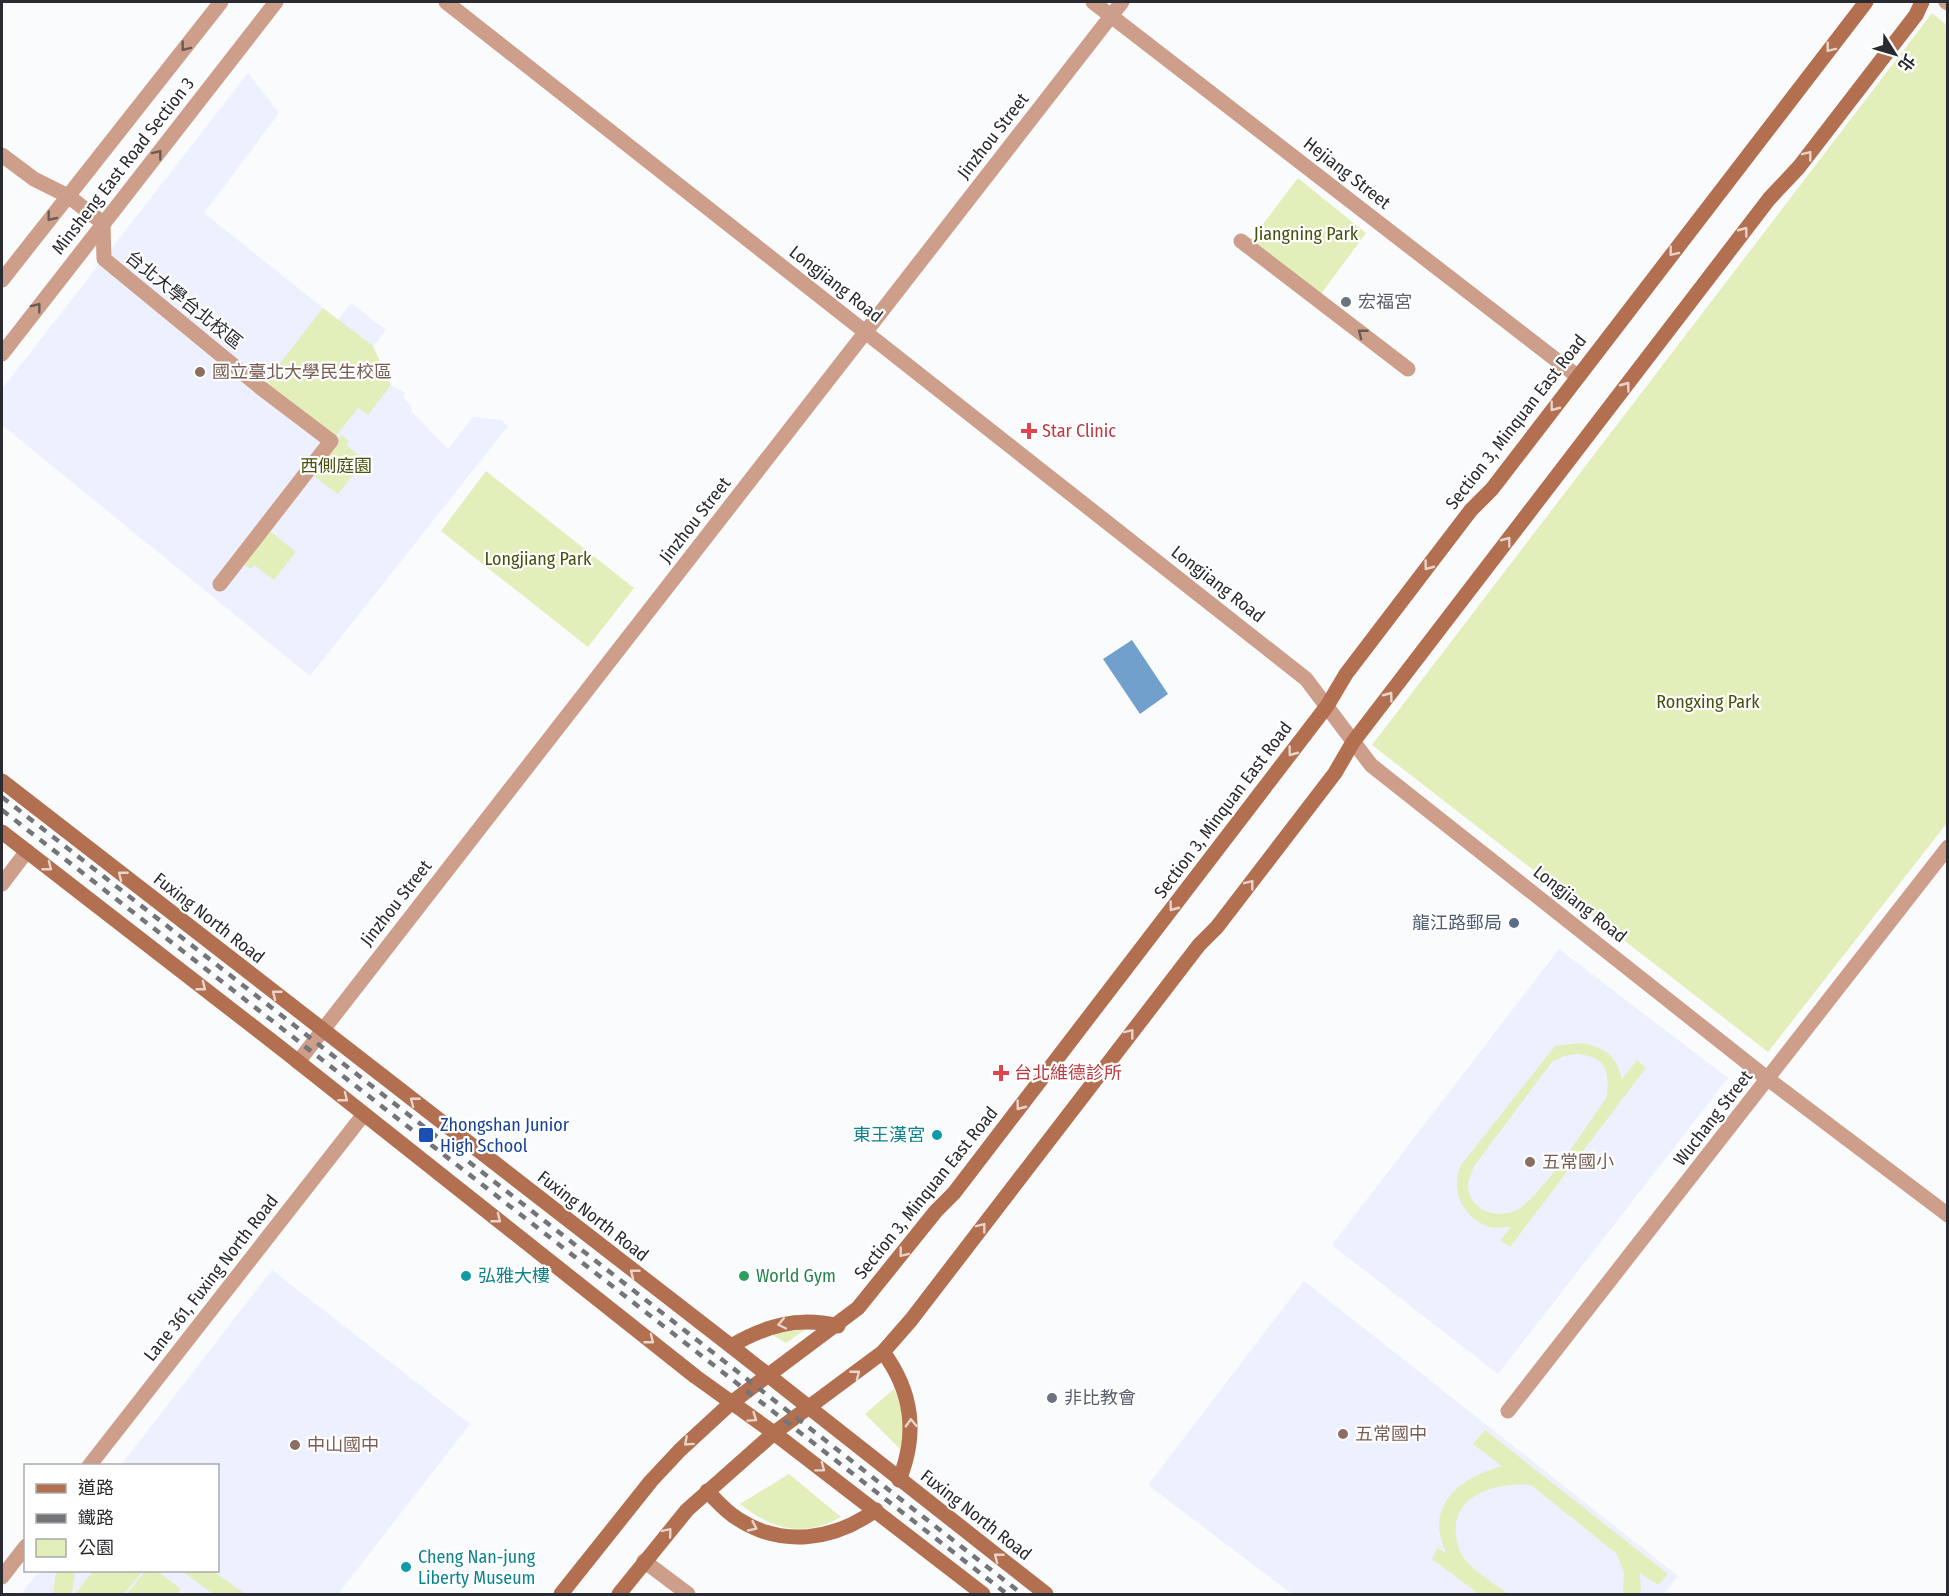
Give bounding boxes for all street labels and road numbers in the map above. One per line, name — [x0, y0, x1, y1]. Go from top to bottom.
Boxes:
street label: Minsheng East Road Section 3 — [47, 73, 199, 259]
street label: Jinzhou Street — [953, 89, 1033, 183]
street label: Hejiang Street — [1299, 132, 1395, 214]
street label: Longjiang Road — [785, 241, 887, 327]
street label: 台北大學台北校區 — [121, 246, 247, 354]
street label: Section 3, Minquan East Road — [1441, 330, 1591, 514]
street label: Jinzhou Street — [655, 473, 735, 567]
street label: Longjiang Road — [1167, 541, 1269, 627]
street label: Section 3, Minquan East Road — [1149, 717, 1297, 903]
street label: Jinzhou Street — [356, 856, 436, 950]
street label: Longjiang Road — [1529, 861, 1631, 947]
street label: Fuxing North Road — [149, 868, 269, 968]
street label: Wuchang Street — [1669, 1066, 1757, 1170]
street label: Section 3, Minquan East Road — [850, 1102, 1002, 1284]
street label: Fuxing North Road — [533, 1166, 653, 1266]
street label: Lane 361, Fuxing North Road — [139, 1190, 283, 1366]
street label: Fuxing North Road — [916, 1465, 1036, 1565]

